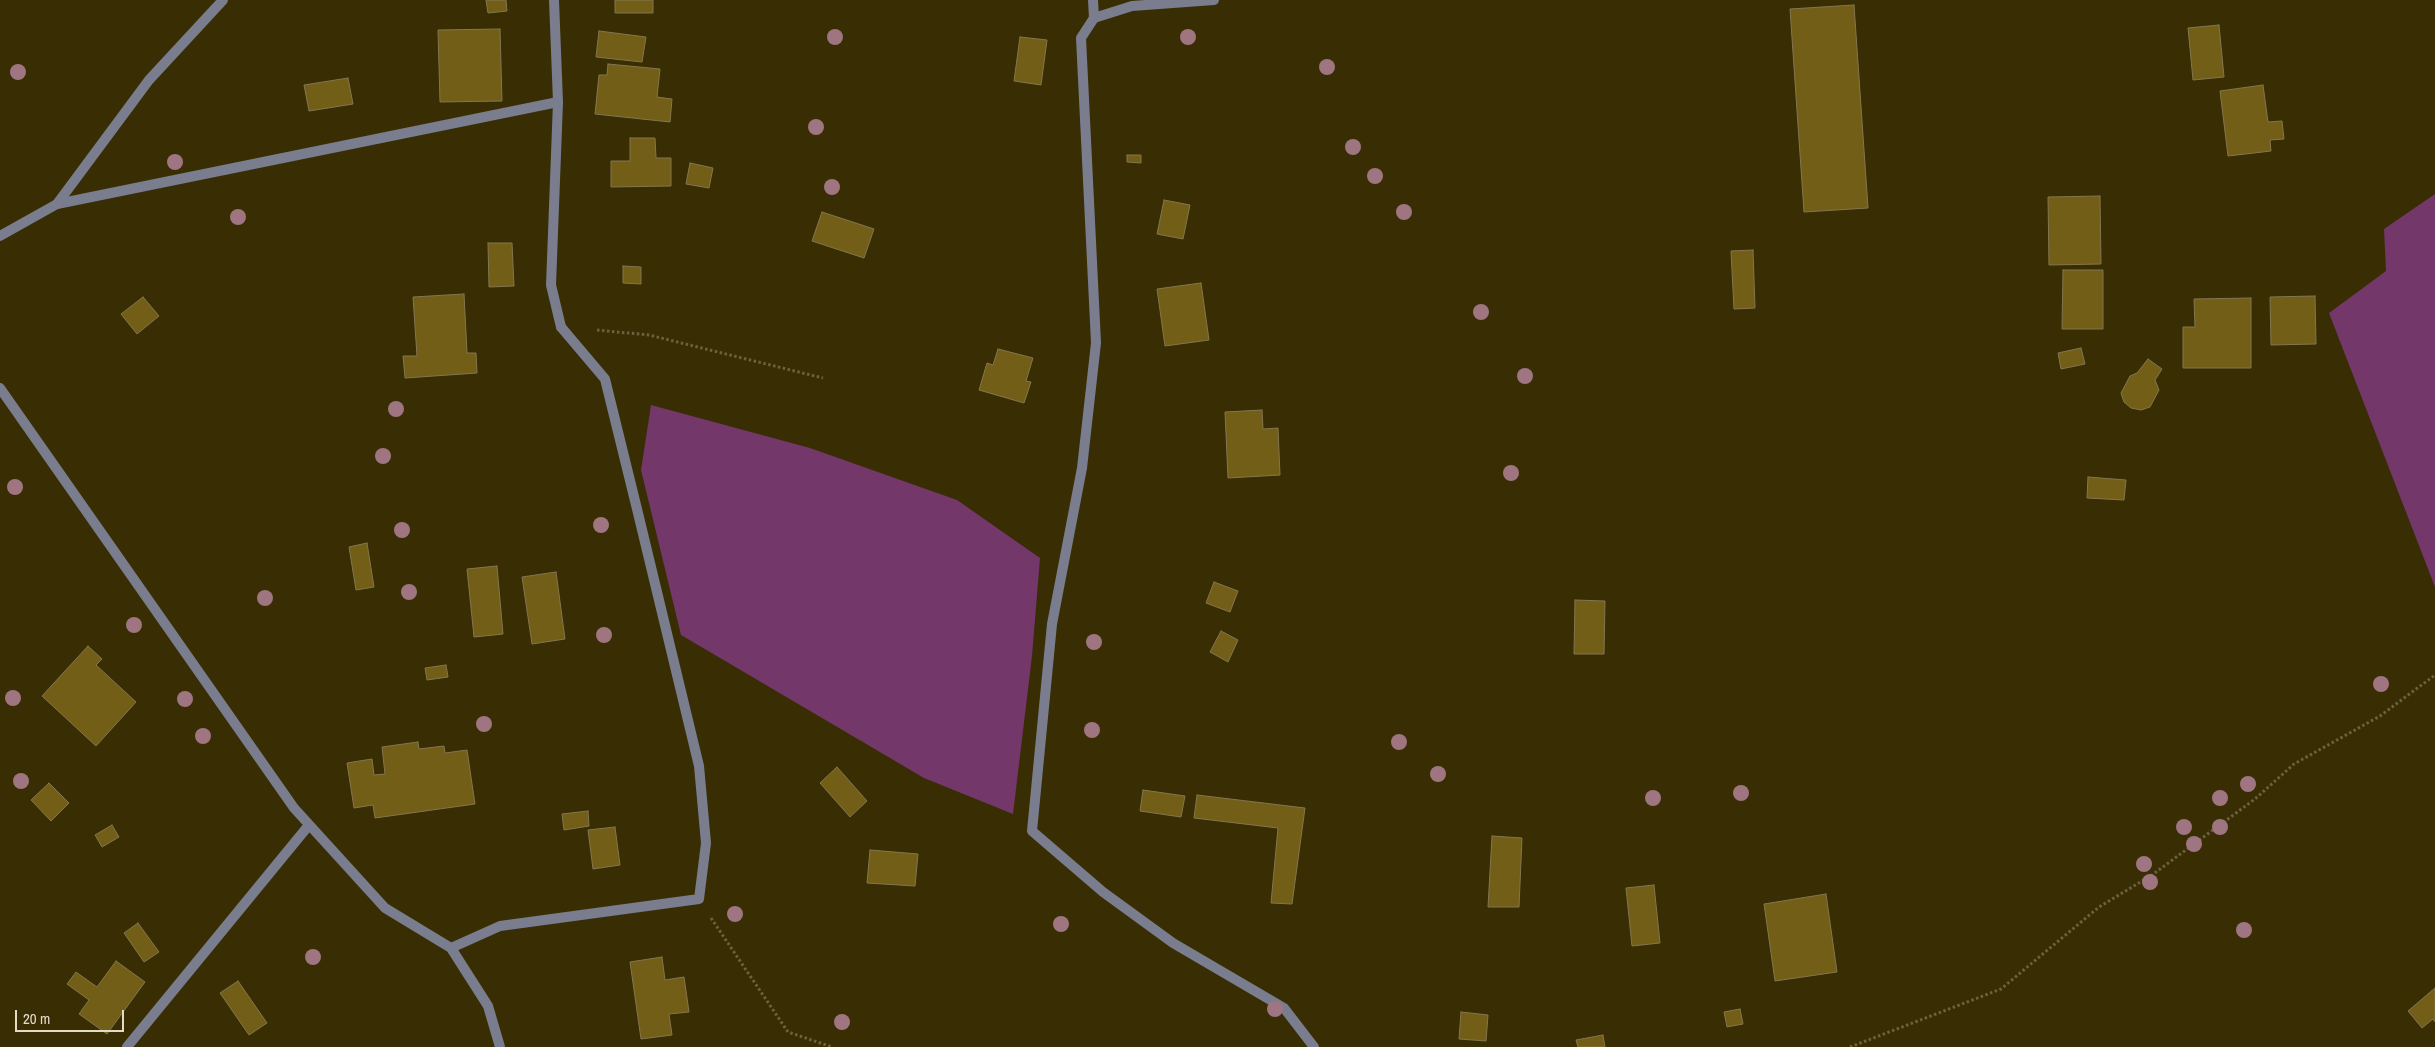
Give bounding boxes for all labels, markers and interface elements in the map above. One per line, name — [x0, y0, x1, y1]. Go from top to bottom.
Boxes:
scale bar — [18, 1000, 126, 1032]
text: 20 m — [23, 1008, 50, 1029]

